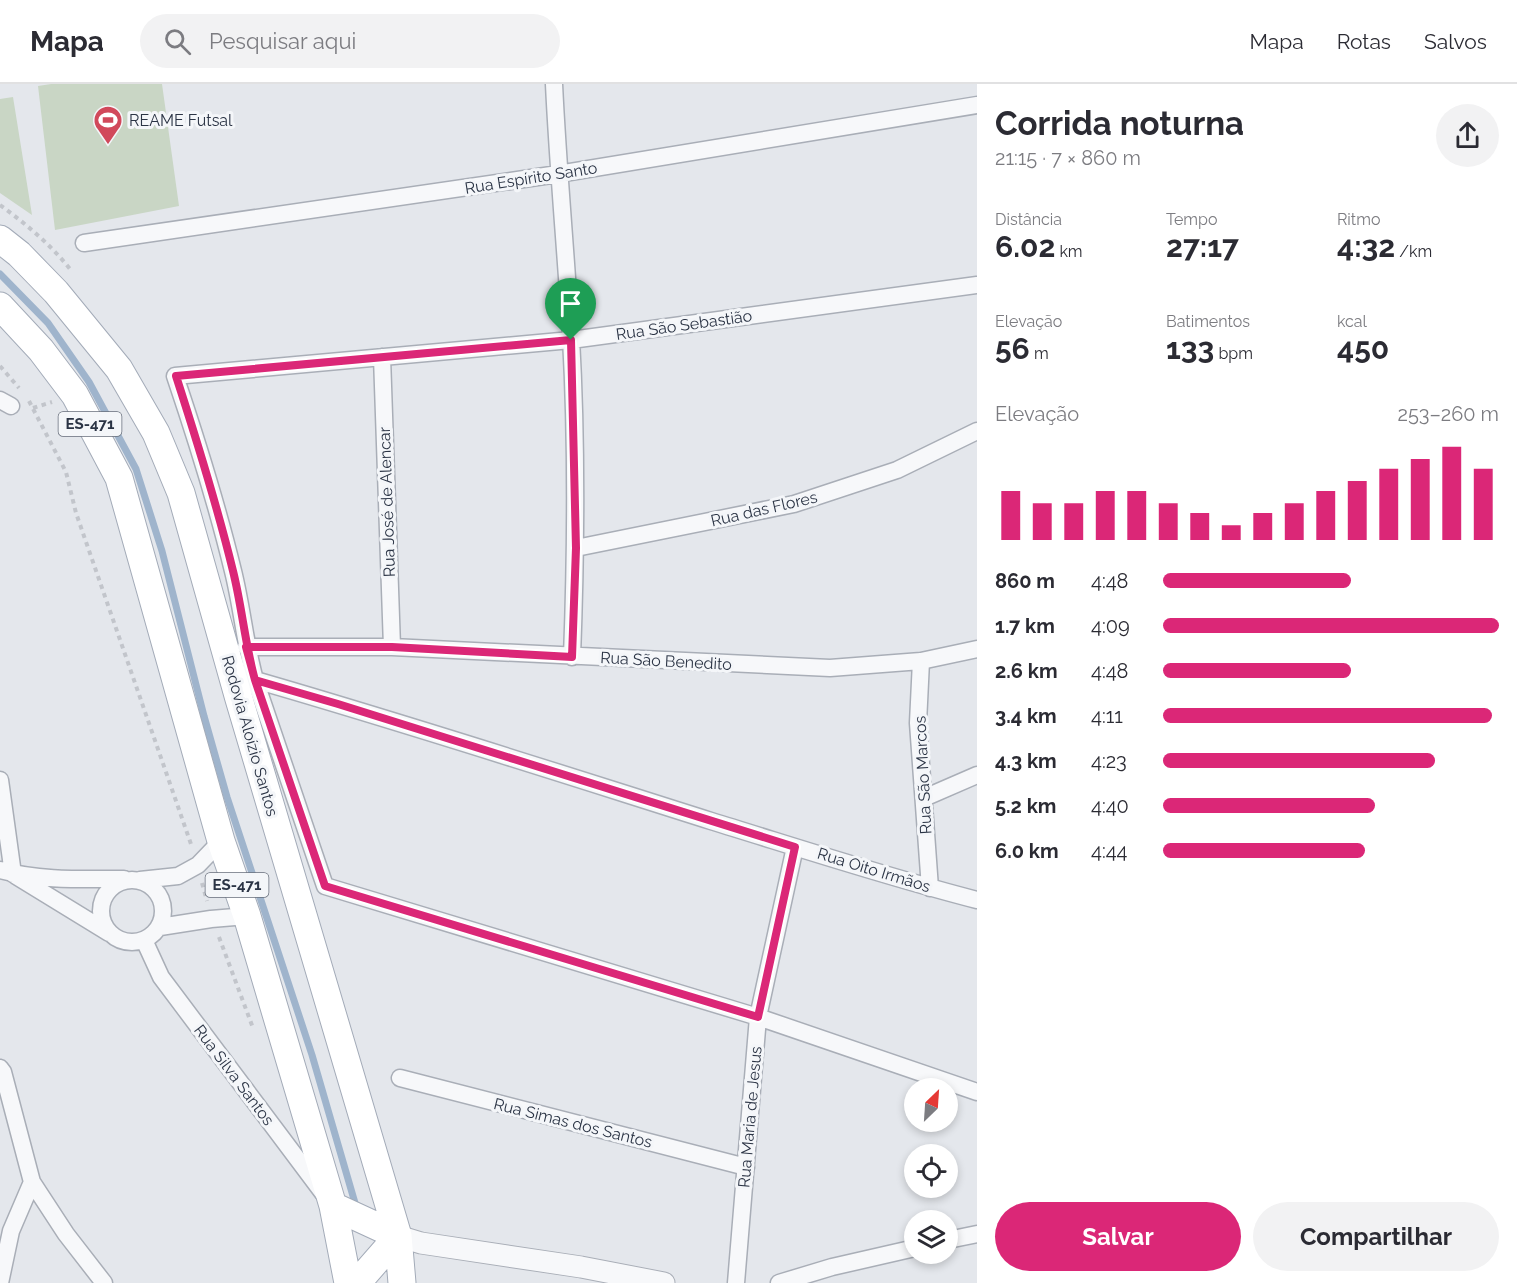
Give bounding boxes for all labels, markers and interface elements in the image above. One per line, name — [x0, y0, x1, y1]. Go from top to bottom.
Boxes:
search box — [140, 14, 560, 68]
text: Mapa — [30, 25, 104, 58]
icon: search — [161, 25, 194, 58]
text: Pesquisar aqui — [209, 28, 356, 54]
text: Mapa — [1250, 29, 1304, 54]
text: Rotas — [1337, 29, 1391, 54]
text: Salvos — [1424, 29, 1487, 54]
sports icon: REAME Futsal — [92, 104, 124, 146]
text: Corrida noturna — [995, 104, 1244, 143]
button: share — [1436, 104, 1499, 167]
place label: REAME Futsal — [129, 111, 233, 130]
text: 21:15 · 7 × 860 m — [995, 146, 1141, 170]
street label: Rua Espírito Santo — [463, 158, 599, 198]
text: Distância — [995, 210, 1062, 229]
text: Tempo — [1166, 210, 1217, 229]
text: Ritmo — [1337, 210, 1380, 229]
text: 6.02 — [995, 229, 1055, 264]
text: 27:17 — [1166, 229, 1239, 264]
text: 4:32 — [1337, 229, 1395, 264]
text: km — [1055, 242, 1083, 261]
text: /km — [1395, 242, 1432, 261]
pin — [545, 278, 596, 340]
icon: arrive — [554, 287, 587, 320]
street label: Rua São Sebastião — [615, 306, 753, 344]
text: Elevação — [995, 312, 1062, 331]
text: Batimentos — [1166, 312, 1250, 331]
text: kcal — [1337, 312, 1367, 331]
text: 56 — [995, 331, 1030, 366]
text: 133 — [1166, 331, 1214, 366]
text: 450 — [1337, 331, 1389, 366]
text: m — [1030, 344, 1049, 363]
text: bpm — [1214, 344, 1253, 363]
text: Elevação — [995, 402, 1079, 426]
text: 253–260 m — [1397, 402, 1499, 426]
road number: ES-471 — [58, 412, 122, 436]
street label: Rua José de Alencar — [375, 426, 399, 577]
street label: Rua das Flores — [709, 487, 819, 531]
text: 860 m — [995, 569, 1055, 593]
text: 4:48 — [1091, 569, 1128, 593]
text: 1.7 km — [995, 614, 1055, 638]
text: 4:09 — [1091, 614, 1130, 638]
street label: Rua São Benedito — [600, 648, 732, 674]
street label: Rodovia Aloízio Santos — [218, 653, 282, 819]
text: 2.6 km — [995, 659, 1058, 683]
text: 4:48 — [1091, 659, 1128, 683]
text: 3.4 km — [995, 704, 1057, 728]
text: 4:11 — [1091, 704, 1123, 728]
street label: Rua São Marcos — [910, 715, 936, 835]
text: 4.3 km — [995, 749, 1057, 773]
text: 4:23 — [1091, 749, 1127, 773]
text: 5.2 km — [995, 794, 1056, 818]
text: 4:40 — [1091, 794, 1129, 818]
text: 6.0 km — [995, 839, 1059, 863]
text: 4:44 — [1091, 839, 1128, 863]
street label: Rua Oito Irmãos — [815, 844, 933, 896]
road number: ES-471 — [206, 873, 268, 897]
street label: Rua Silva Santos — [190, 1021, 278, 1129]
street label: Rua Maria de Jesus — [734, 1045, 766, 1189]
north arrow — [904, 1078, 958, 1132]
map controls — [904, 1078, 958, 1264]
street label: Rua Simas dos Santos — [492, 1094, 654, 1152]
button: locate — [904, 1144, 958, 1198]
button: Salvar — [995, 1202, 1241, 1271]
button: Compartilhar — [1253, 1202, 1499, 1271]
button: layers — [904, 1210, 958, 1264]

